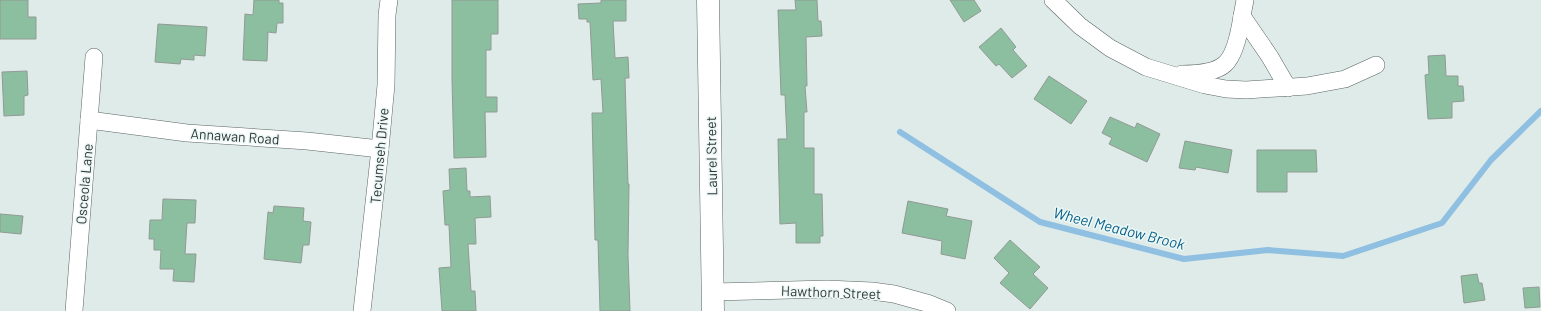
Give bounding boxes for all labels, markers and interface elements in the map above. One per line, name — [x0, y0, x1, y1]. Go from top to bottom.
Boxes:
street label: Tecumseh Drive — [366, 107, 392, 205]
street label: Laurel Street — [702, 116, 720, 196]
street label: Annawan Road — [190, 124, 280, 148]
street label: Osceola Lane — [72, 143, 96, 225]
water label: Wheel Meadow Brook — [1051, 203, 1187, 253]
street label: Hawthorn Street — [781, 282, 881, 302]

